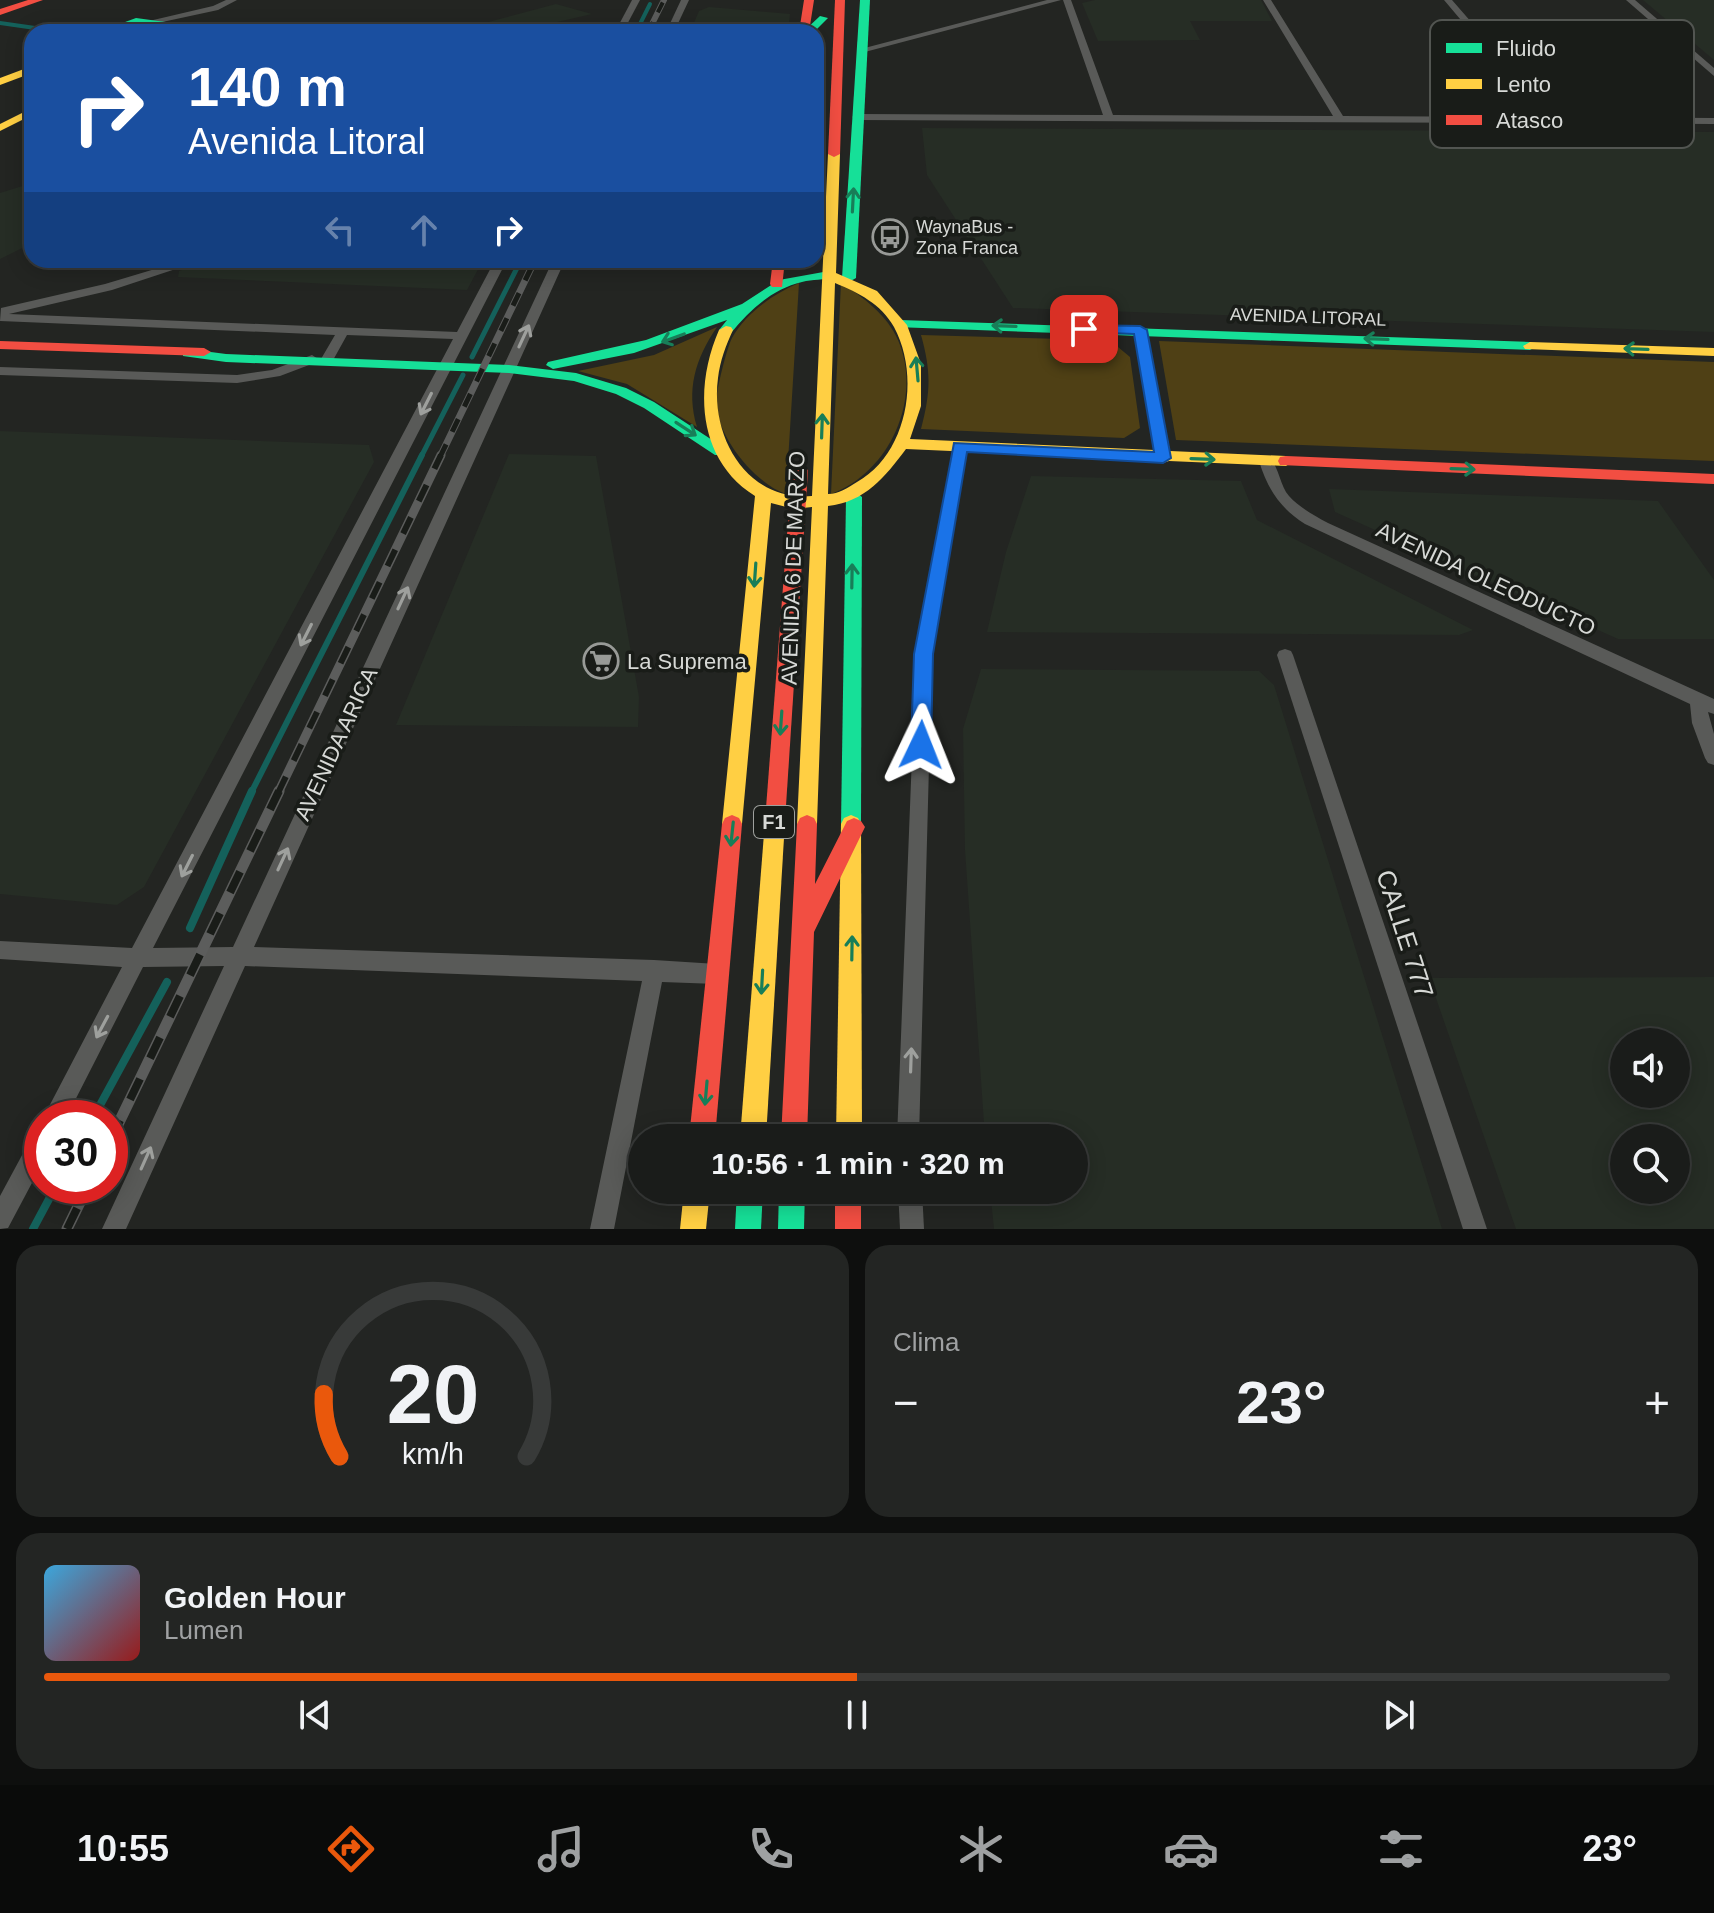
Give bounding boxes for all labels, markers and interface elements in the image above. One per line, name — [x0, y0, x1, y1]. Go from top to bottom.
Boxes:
legend — [1430, 20, 1694, 148]
text: Fluido — [1496, 36, 1556, 61]
text: 140 m — [188, 55, 347, 118]
icon: right — [56, 56, 160, 160]
text: Lento — [1496, 72, 1551, 97]
text: Atasco — [1496, 108, 1563, 133]
text: Avenida Litoral — [188, 121, 426, 162]
one-way arrow — [846, 187, 861, 214]
icon: left — [318, 208, 362, 252]
icon: ahead — [402, 208, 446, 252]
icon: right — [486, 208, 530, 252]
place label: WaynaBus - Zona Franca — [916, 217, 1019, 258]
bus stop icon: WaynaBus - Zona Franca — [871, 218, 909, 256]
pin — [1050, 295, 1118, 363]
street label: AVENIDA LITORAL — [1229, 304, 1387, 330]
icon: arrive — [1062, 307, 1106, 351]
one-way arrow — [991, 319, 1018, 334]
one-way arrow — [517, 325, 532, 349]
one-way arrow — [661, 332, 686, 346]
one-way arrow — [1363, 332, 1390, 347]
one-way arrow — [1623, 342, 1650, 357]
one-way arrow — [909, 356, 924, 383]
one-way arrow — [417, 391, 433, 415]
one-way arrow — [815, 413, 830, 440]
one-way arrow — [674, 421, 697, 437]
street label: AVENIDA 6 DE MARZO — [776, 450, 810, 686]
one-way arrow — [1189, 451, 1216, 466]
one-way arrow — [1449, 461, 1476, 476]
street label: AVENIDA OLEODUCTO — [1372, 517, 1600, 641]
one-way arrow — [747, 561, 762, 588]
one-way arrow — [845, 563, 860, 590]
one-way arrow — [396, 586, 411, 610]
one-way arrow — [298, 622, 314, 646]
supermarket icon: La Suprema — [582, 642, 620, 680]
place label: La Suprema — [627, 649, 748, 674]
street label: AVENIDA ARICA — [290, 663, 383, 824]
position arrow — [879, 703, 963, 787]
one-way arrow — [773, 709, 788, 736]
road number: F1 — [754, 806, 794, 838]
one-way arrow — [724, 821, 739, 846]
one-way arrow — [276, 848, 291, 872]
one-way arrow — [179, 853, 194, 877]
street label: CALLE 777 — [1370, 866, 1440, 1002]
one-way arrow — [844, 935, 860, 962]
one-way arrow — [755, 968, 770, 995]
one-way arrow — [94, 1015, 110, 1039]
map controls — [1610, 1028, 1690, 1204]
button: sound — [1610, 1028, 1690, 1108]
one-way arrow — [903, 1047, 919, 1074]
one-way arrow — [698, 1079, 713, 1105]
speed limit sign: 30 — [24, 1100, 128, 1204]
button: search — [1610, 1124, 1690, 1204]
one-way arrow — [139, 1146, 154, 1170]
text: 10:56 · 1 min · 320 m — [711, 1147, 1005, 1180]
text: Clima — [893, 1327, 959, 1357]
text: 20 — [386, 1348, 479, 1441]
text: 23° — [1236, 1369, 1327, 1436]
text: − — [893, 1378, 919, 1427]
text: + — [1644, 1378, 1670, 1427]
text: km/h — [402, 1438, 463, 1470]
text: Golden Hour — [164, 1581, 346, 1614]
text: Lumen — [164, 1615, 244, 1645]
icon: previous — [293, 1693, 337, 1737]
icon: pause — [835, 1693, 879, 1737]
icon: next — [1377, 1693, 1421, 1737]
icon: directions — [323, 1821, 379, 1877]
icon: music — [533, 1821, 589, 1877]
icon: phone — [743, 1821, 799, 1877]
icon: climate — [953, 1821, 1009, 1877]
icon: car — [1163, 1821, 1219, 1877]
icon: filters — [1373, 1821, 1429, 1877]
text: 10:55 — [77, 1828, 169, 1869]
text: 23° — [1582, 1828, 1637, 1869]

